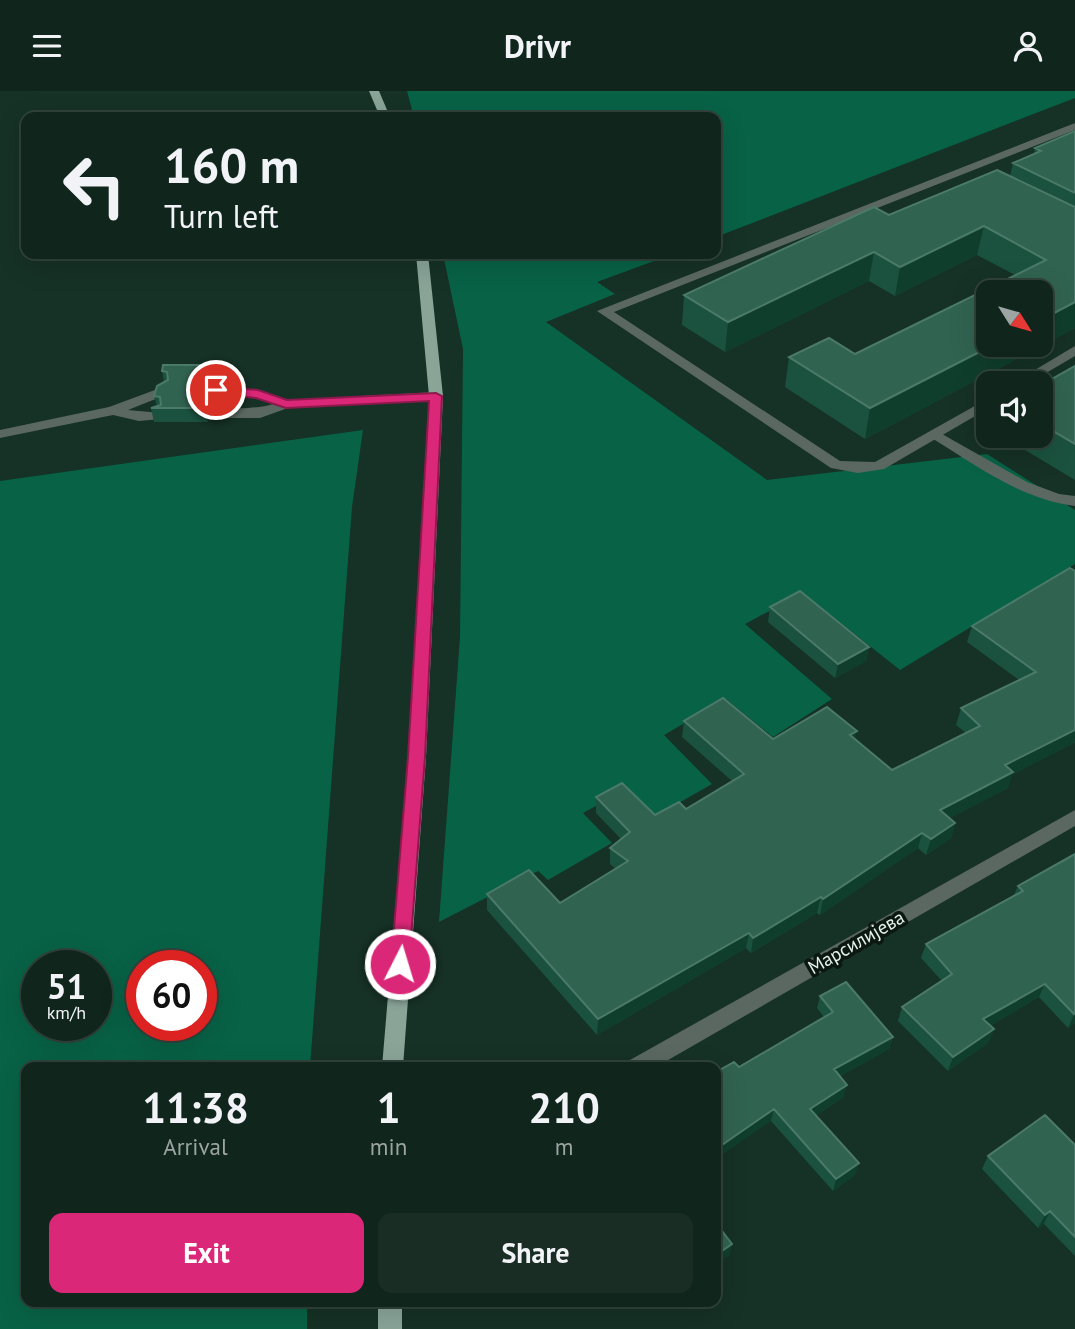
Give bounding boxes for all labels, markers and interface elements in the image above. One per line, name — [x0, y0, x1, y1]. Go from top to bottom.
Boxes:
text: Drivr — [504, 25, 571, 67]
icon: menu — [28, 27, 66, 65]
icon: person — [1009, 27, 1047, 65]
text: 160 m — [164, 133, 299, 197]
icon: left — [49, 140, 140, 231]
text: Turn left — [164, 195, 279, 237]
north arrow — [976, 280, 1054, 357]
map controls — [976, 280, 1053, 448]
pin — [186, 360, 246, 420]
icon: arrive — [197, 371, 235, 409]
button: sound — [976, 371, 1053, 448]
street label: Марсилијева — [804, 905, 908, 979]
position arrow — [363, 927, 437, 1001]
speed limit sign: 60 — [126, 950, 217, 1041]
text: 51 — [47, 963, 86, 1009]
text: km/h — [47, 1001, 86, 1024]
text: 11:38 — [142, 1080, 249, 1135]
text: 1 — [377, 1080, 400, 1135]
text: 210 — [528, 1080, 600, 1135]
text: Arrival — [163, 1132, 228, 1161]
text: min — [370, 1132, 407, 1161]
text: m — [555, 1132, 573, 1161]
button: Exit — [49, 1213, 364, 1293]
button: Share — [378, 1213, 693, 1293]

